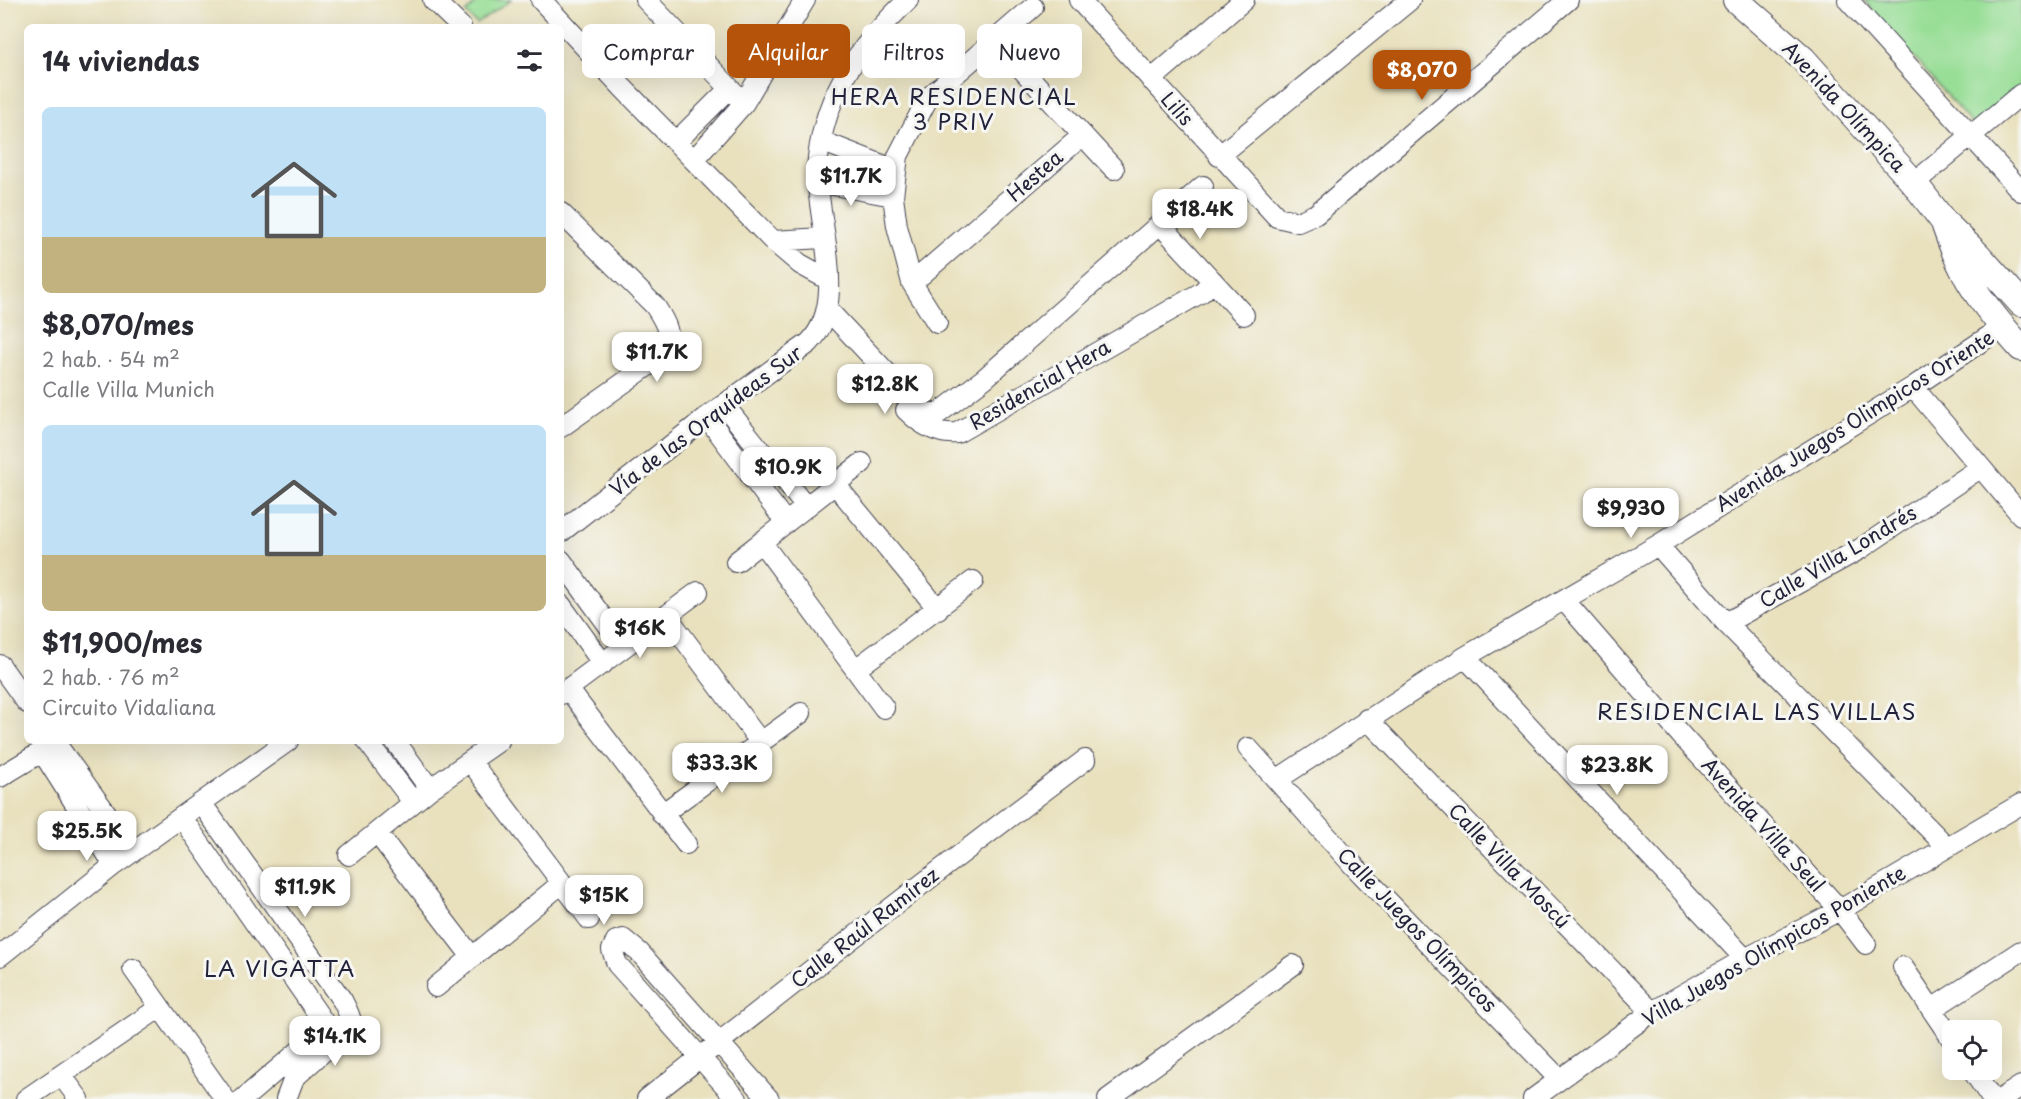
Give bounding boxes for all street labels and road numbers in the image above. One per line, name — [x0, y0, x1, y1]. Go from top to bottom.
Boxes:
street label: Avenida Olímpica — [1776, 34, 1914, 179]
street label: Lilis — [1154, 85, 1201, 132]
street label: Hestea — [1000, 142, 1069, 208]
street label: Avenida Juegos Olimpicos Oriente — [1709, 322, 2000, 519]
street label: Residencial Hera — [963, 331, 1116, 437]
street label: Vía de las Orquídeas Sur — [603, 337, 809, 503]
street label: Calle Villa Londrés — [1753, 497, 1922, 615]
street label: Avenida Villa Seul — [1695, 750, 1832, 898]
street label: Calle Villa Moscú — [1442, 796, 1578, 935]
street label: Calle Juegos Olímpicos — [1331, 840, 1505, 1018]
street label: Villa Juegos Olímpicos Poniente — [1636, 857, 1911, 1033]
street label: Calle Raúl Ramírez — [784, 860, 945, 995]

